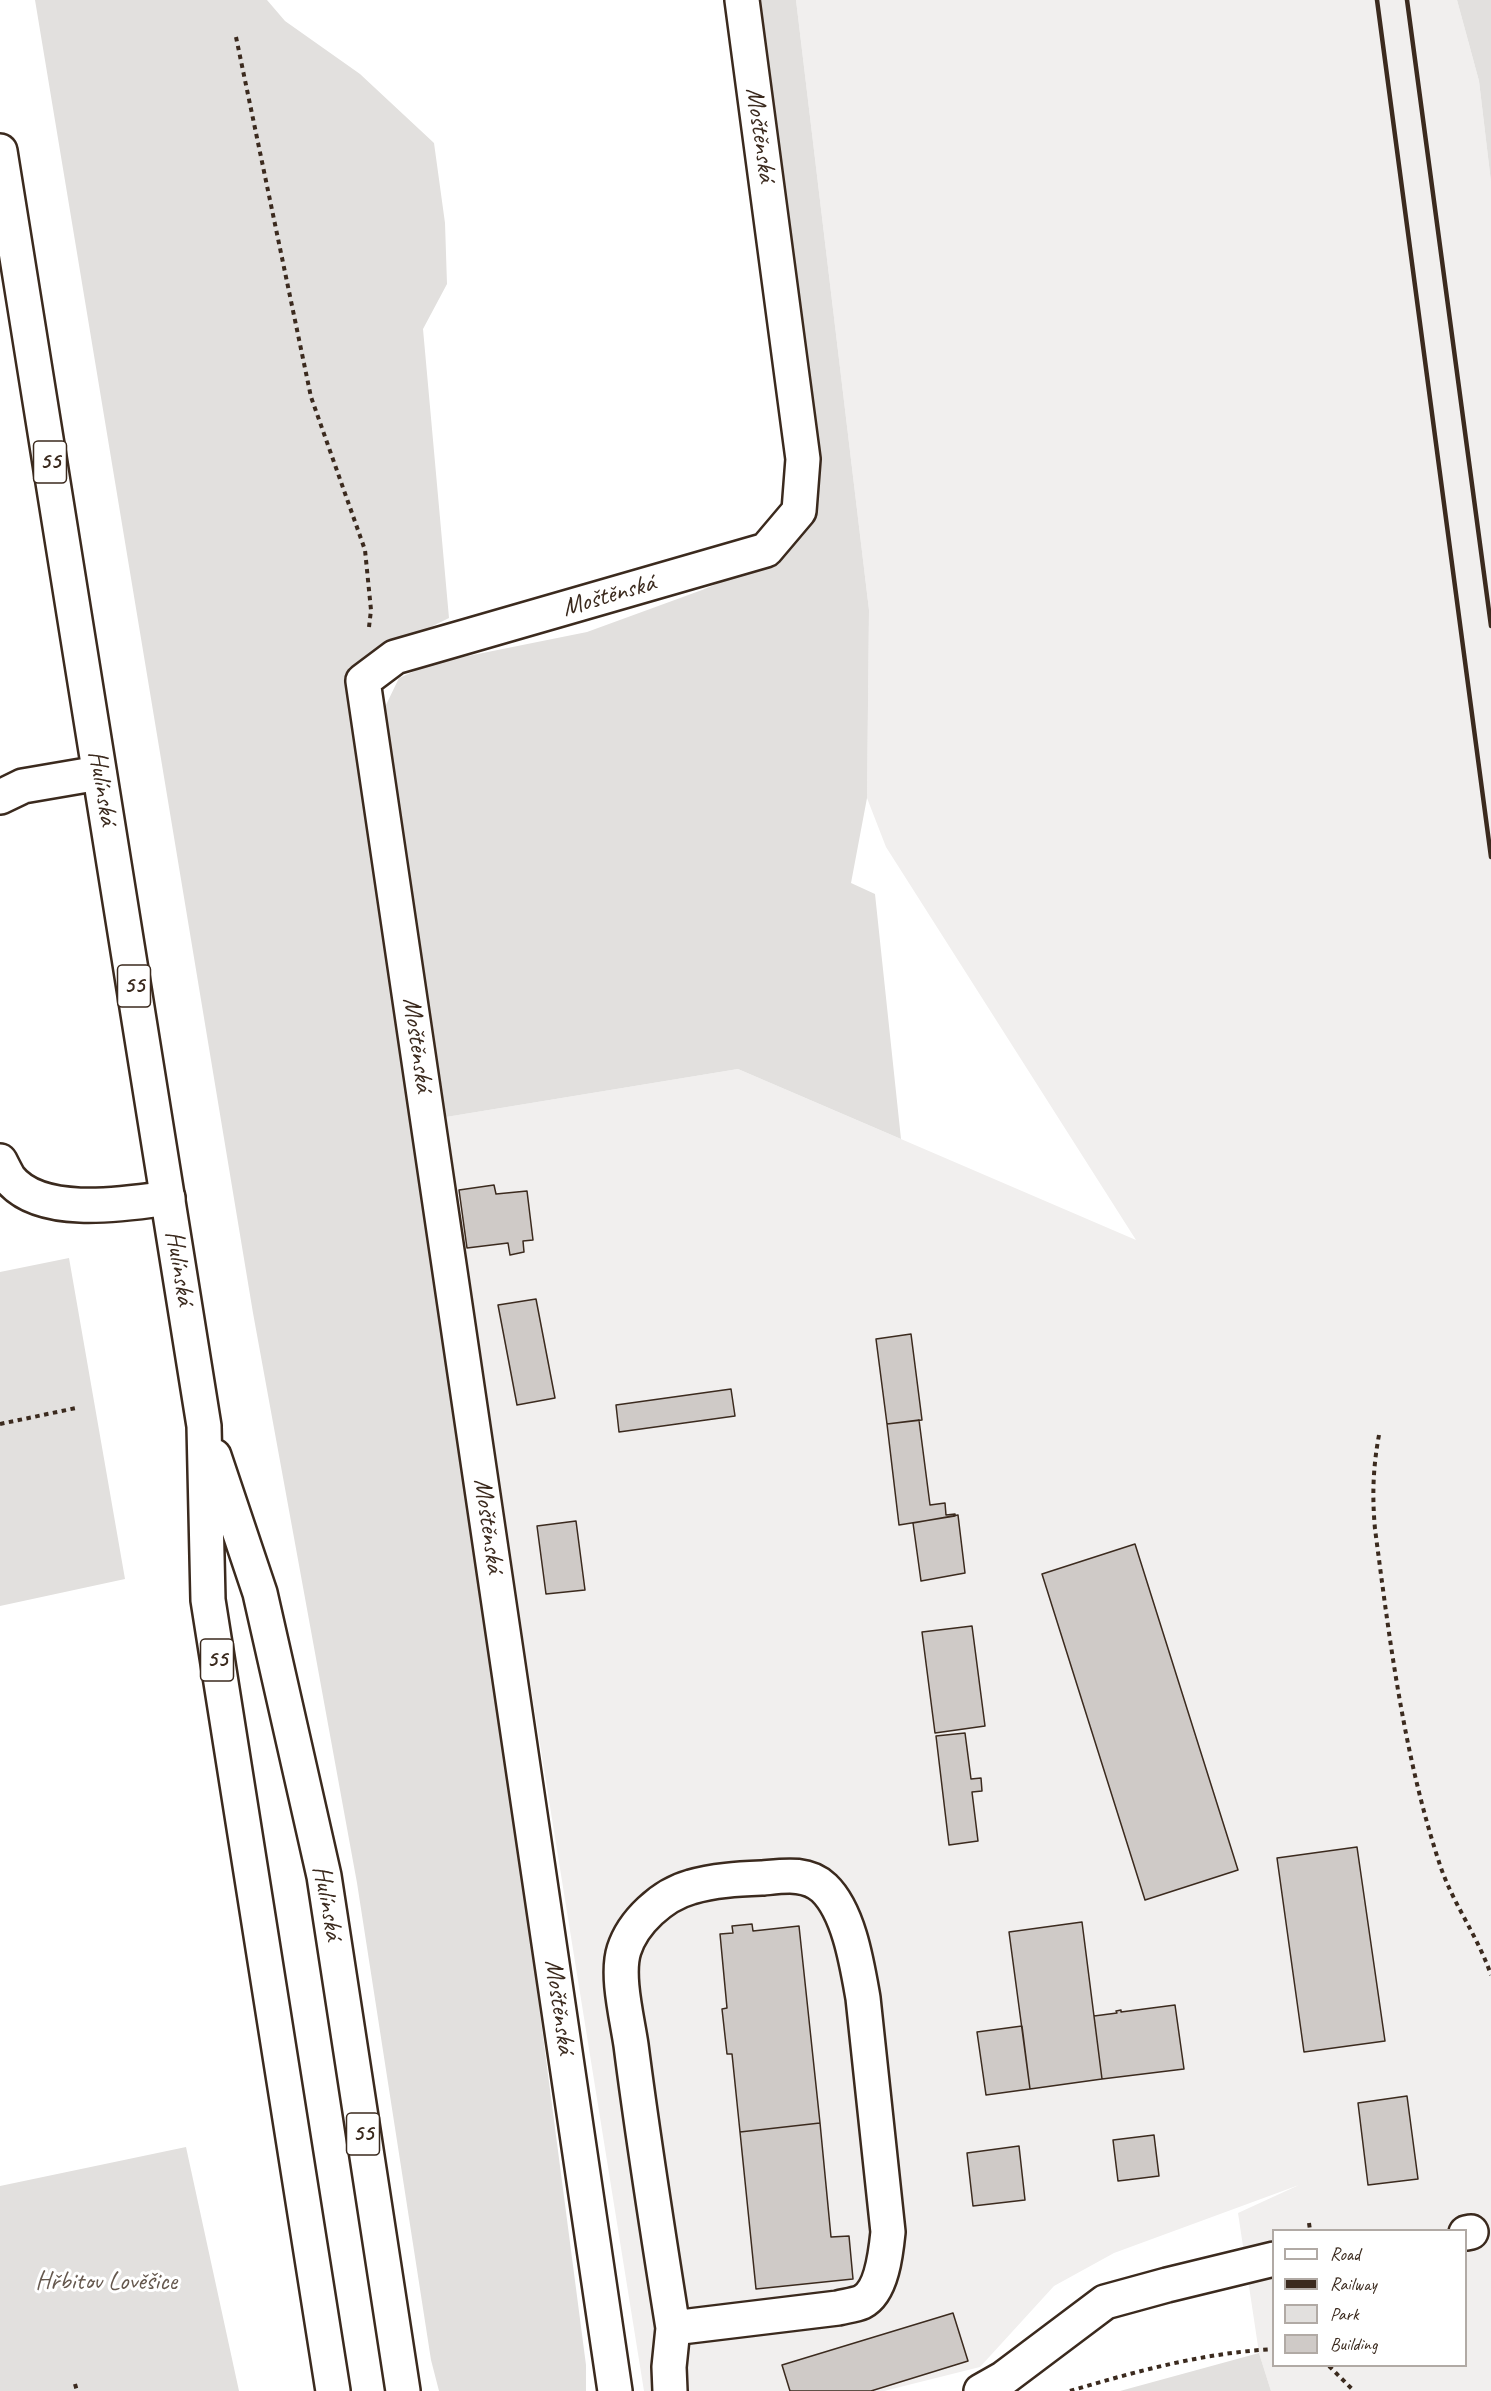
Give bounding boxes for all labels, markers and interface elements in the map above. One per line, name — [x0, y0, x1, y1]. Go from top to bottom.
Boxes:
street label: Moštěnská — [738, 86, 782, 184]
road number: 55 — [34, 441, 66, 483]
street label: Moštěnská — [559, 568, 659, 624]
street label: Hulínská — [81, 748, 123, 828]
road number: 55 — [118, 965, 150, 1007]
street label: Moštěnská — [395, 996, 439, 1094]
street label: Hulínská — [158, 1228, 200, 1308]
street label: Moštěnská — [466, 1477, 510, 1575]
road number: 55 — [200, 1639, 234, 1681]
street label: Hulínská — [305, 1863, 349, 1943]
street label: Moštěnská — [537, 1958, 581, 2056]
road number: 55 — [346, 2113, 380, 2155]
legend — [1272, 2229, 1467, 2367]
text: Road — [1330, 2243, 1360, 2265]
park label: Hřbitov Lověšice — [35, 2266, 177, 2298]
text: Railway — [1330, 2273, 1377, 2295]
text: Park — [1330, 2303, 1359, 2325]
text: Building — [1330, 2333, 1377, 2355]

